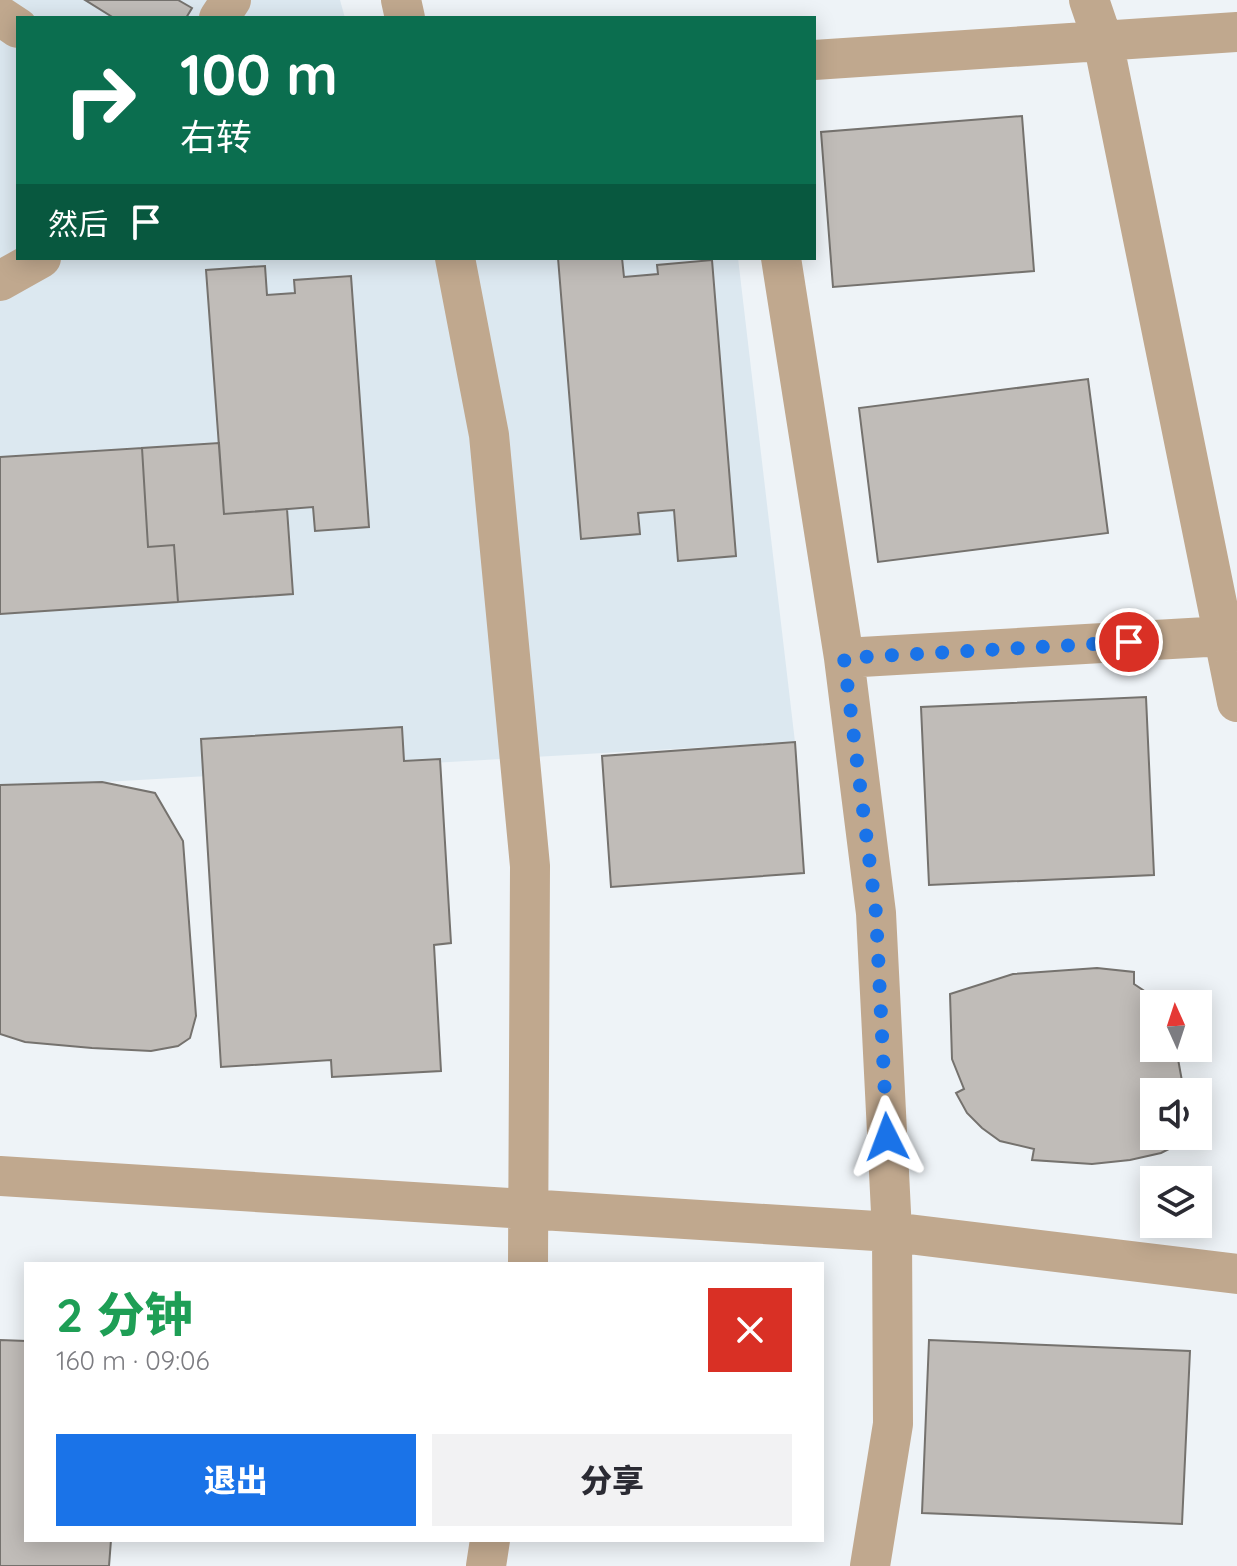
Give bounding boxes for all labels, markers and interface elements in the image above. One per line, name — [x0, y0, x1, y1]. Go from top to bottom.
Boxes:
text: 100 m — [180, 39, 338, 109]
icon: right — [48, 48, 152, 152]
text: 右转 — [180, 114, 252, 159]
icon: arrive — [124, 200, 168, 244]
text: 然后 — [48, 205, 108, 243]
pin — [1095, 608, 1163, 676]
icon: arrive — [1107, 620, 1151, 664]
north arrow — [1140, 990, 1212, 1062]
map controls — [1140, 990, 1212, 1238]
button: sound — [1140, 1078, 1212, 1150]
position arrow — [845, 1095, 929, 1179]
button: layers — [1140, 1166, 1212, 1238]
text: 2 分钟 — [56, 1284, 193, 1344]
button: close — [708, 1288, 792, 1372]
text: 160 m · 09:06 — [56, 1344, 209, 1377]
button: 退出 — [56, 1434, 416, 1526]
button: 分享 — [432, 1434, 792, 1526]

